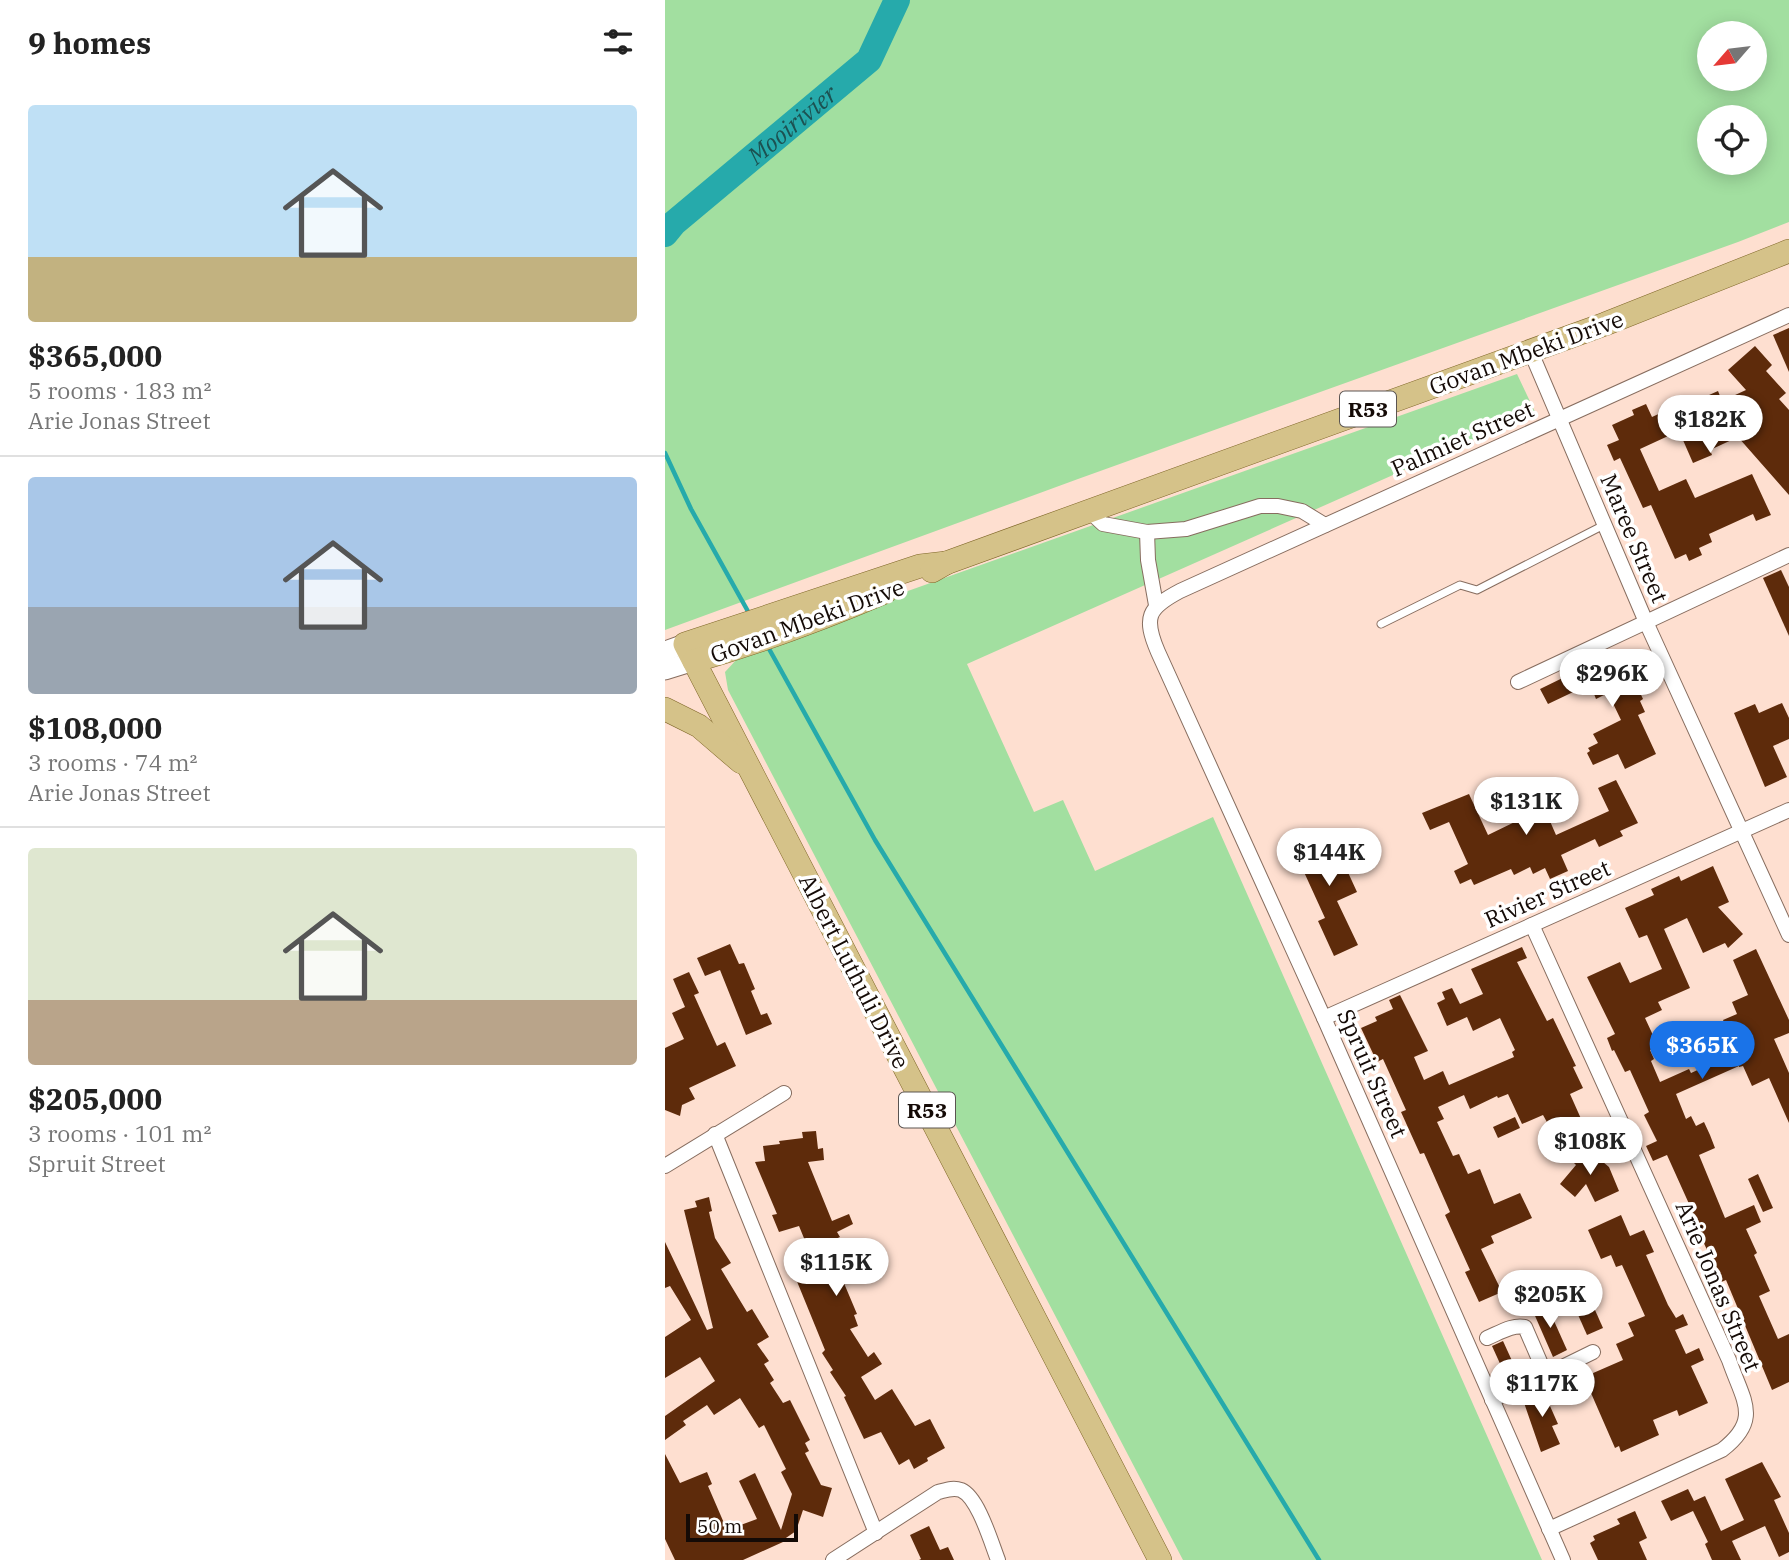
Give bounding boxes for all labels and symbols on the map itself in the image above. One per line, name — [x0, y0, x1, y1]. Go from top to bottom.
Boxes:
north arrow — [1697, 21, 1767, 91]
water label: Mooirivier — [740, 77, 845, 172]
street label: Govan Mbeki Drive — [1425, 303, 1627, 401]
road number: R53 — [1340, 392, 1396, 426]
street label: Palmiet Street — [1386, 393, 1538, 483]
pin: $182K — [1661, 396, 1759, 455]
street label: Maree Street — [1594, 469, 1676, 607]
street label: Govan Mbeki Drive — [706, 571, 908, 669]
pin: $296K — [1563, 650, 1661, 709]
pin: $131K — [1477, 778, 1575, 837]
pin: $144K — [1280, 828, 1378, 888]
street label: Rivier Street — [1479, 852, 1615, 934]
street label: Albert Luthuli Drive — [793, 869, 917, 1073]
street label: Spruit Street — [1331, 1004, 1415, 1142]
pin: $365K — [1653, 1021, 1751, 1081]
road number: R53 — [899, 1092, 955, 1128]
pin: $108K — [1541, 1118, 1639, 1177]
street label: Arie Jonas Street — [1670, 1196, 1768, 1376]
pin: $115K — [787, 1238, 885, 1298]
pin: $205K — [1501, 1270, 1599, 1330]
pin: $117K — [1493, 1360, 1591, 1419]
scale bar — [686, 1511, 798, 1543]

